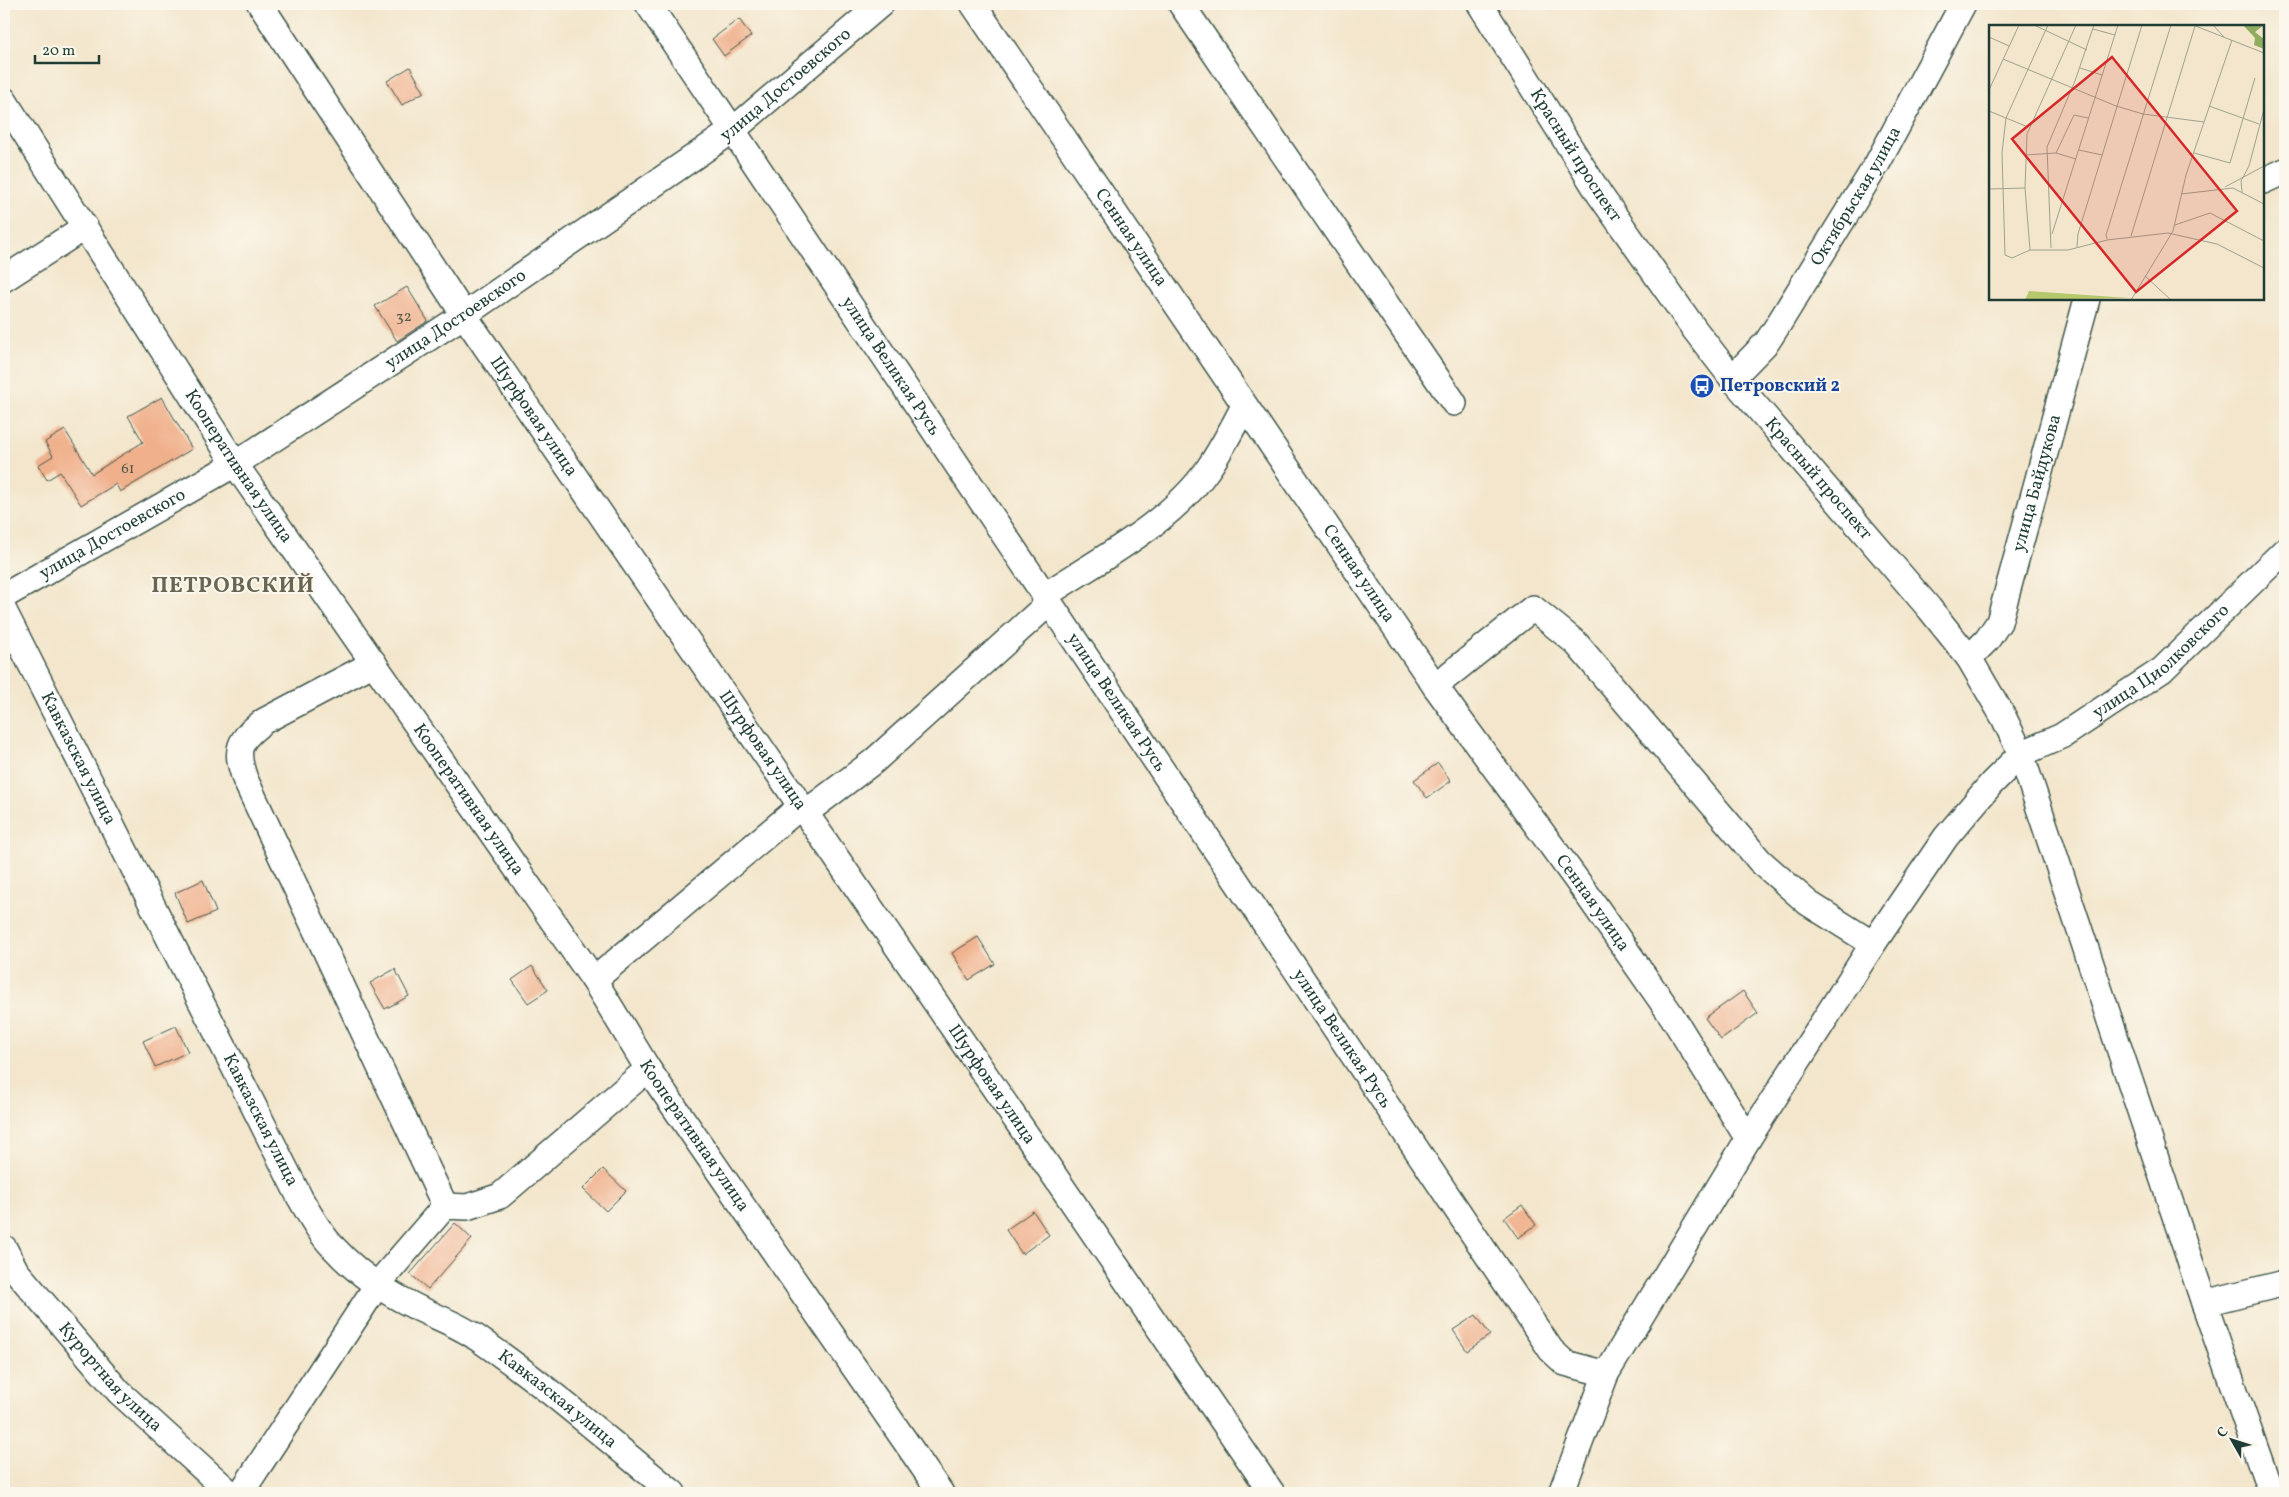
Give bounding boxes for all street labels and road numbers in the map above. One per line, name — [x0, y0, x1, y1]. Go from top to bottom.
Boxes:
street label: улица Достоевского — [715, 22, 857, 148]
street label: Красный проспект — [1524, 84, 1628, 227]
street label: Октябрьская улица — [1805, 122, 1907, 271]
street label: Сенная улица — [1089, 183, 1173, 292]
street label: улица Достоевского — [380, 263, 531, 376]
street label: улица Великая Русь — [835, 291, 947, 441]
street label: Шурфовая улица — [484, 351, 584, 482]
street label: Кооперативная улица — [178, 385, 299, 548]
street label: Красный проспект — [1759, 412, 1878, 545]
street label: улица Байдукова — [2006, 412, 2068, 555]
street label: улица Достоевского — [35, 482, 190, 586]
street label: Сенная улица — [1317, 519, 1401, 628]
street label: улица Циолковского — [2088, 598, 2235, 725]
street label: улица Великая Русь — [1061, 628, 1172, 777]
street label: Шурфовая улица — [713, 685, 813, 816]
street label: Кавказская улица — [34, 688, 122, 829]
street label: Кооперативная улица — [407, 719, 530, 881]
street label: Сенная улица — [1549, 849, 1636, 957]
street label: улица Великая Русь — [1286, 964, 1398, 1113]
street label: Шурфовая улица — [942, 1019, 1042, 1150]
street label: Кавказская улица — [217, 1049, 305, 1191]
street label: Кооперативная улица — [633, 1055, 756, 1217]
street label: Курортная улица — [52, 1317, 168, 1438]
street label: Кавказская улица — [492, 1344, 622, 1454]

